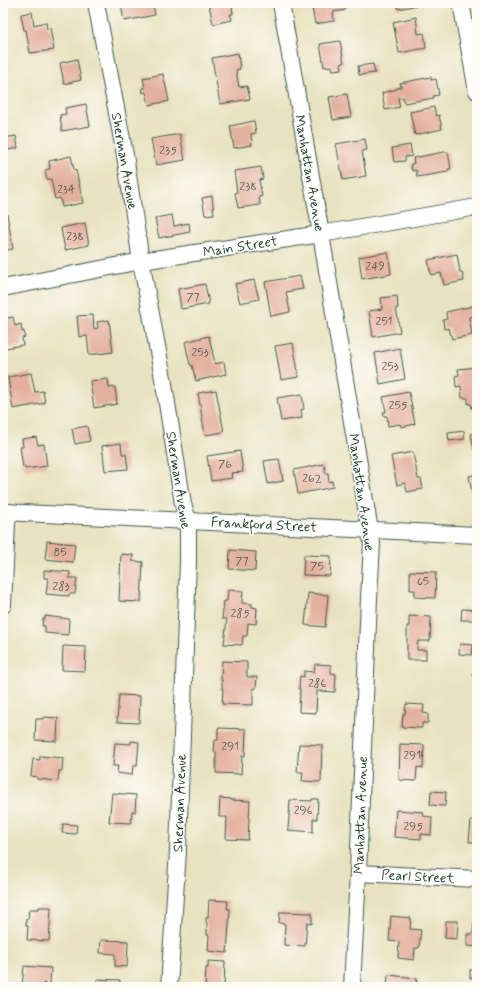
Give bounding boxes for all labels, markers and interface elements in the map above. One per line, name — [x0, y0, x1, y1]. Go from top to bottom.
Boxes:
street label: Sherman Avenue — [107, 111, 141, 212]
street label: Manhattan Avenue — [290, 113, 328, 233]
house number: 235 — [159, 143, 177, 159]
house number: 238 — [239, 179, 257, 195]
house number: 234 — [57, 182, 75, 198]
house number: 238 — [66, 229, 84, 245]
street label: Main Street — [202, 232, 279, 262]
house number: 249 — [365, 259, 385, 275]
house number: 77 — [186, 290, 200, 306]
house number: 251 — [376, 314, 392, 330]
house number: 253 — [191, 345, 209, 361]
house number: 253 — [381, 359, 399, 375]
house number: 255 — [389, 398, 408, 414]
street label: Sherman Avenue — [161, 430, 195, 531]
street label: Manhattan Avenue — [344, 432, 378, 552]
house number: 76 — [218, 457, 232, 473]
house number: 262 — [302, 471, 322, 487]
street label: Frankford Street — [210, 513, 318, 539]
house number: 85 — [53, 545, 67, 561]
house number: 77 — [235, 554, 249, 570]
house number: 75 — [310, 559, 324, 575]
house number: 65 — [417, 574, 429, 590]
house number: 283 — [52, 579, 70, 595]
house number: 285 — [230, 606, 250, 622]
house number: 286 — [308, 676, 326, 692]
house number: 291 — [221, 739, 239, 755]
house number: 291 — [403, 748, 421, 764]
street label: Sherman Avenue — [169, 753, 191, 853]
street label: Manhattan Avenue — [350, 756, 372, 874]
house number: 296 — [294, 803, 313, 819]
house number: 295 — [403, 819, 423, 835]
street label: Pearl Street — [381, 866, 456, 888]

